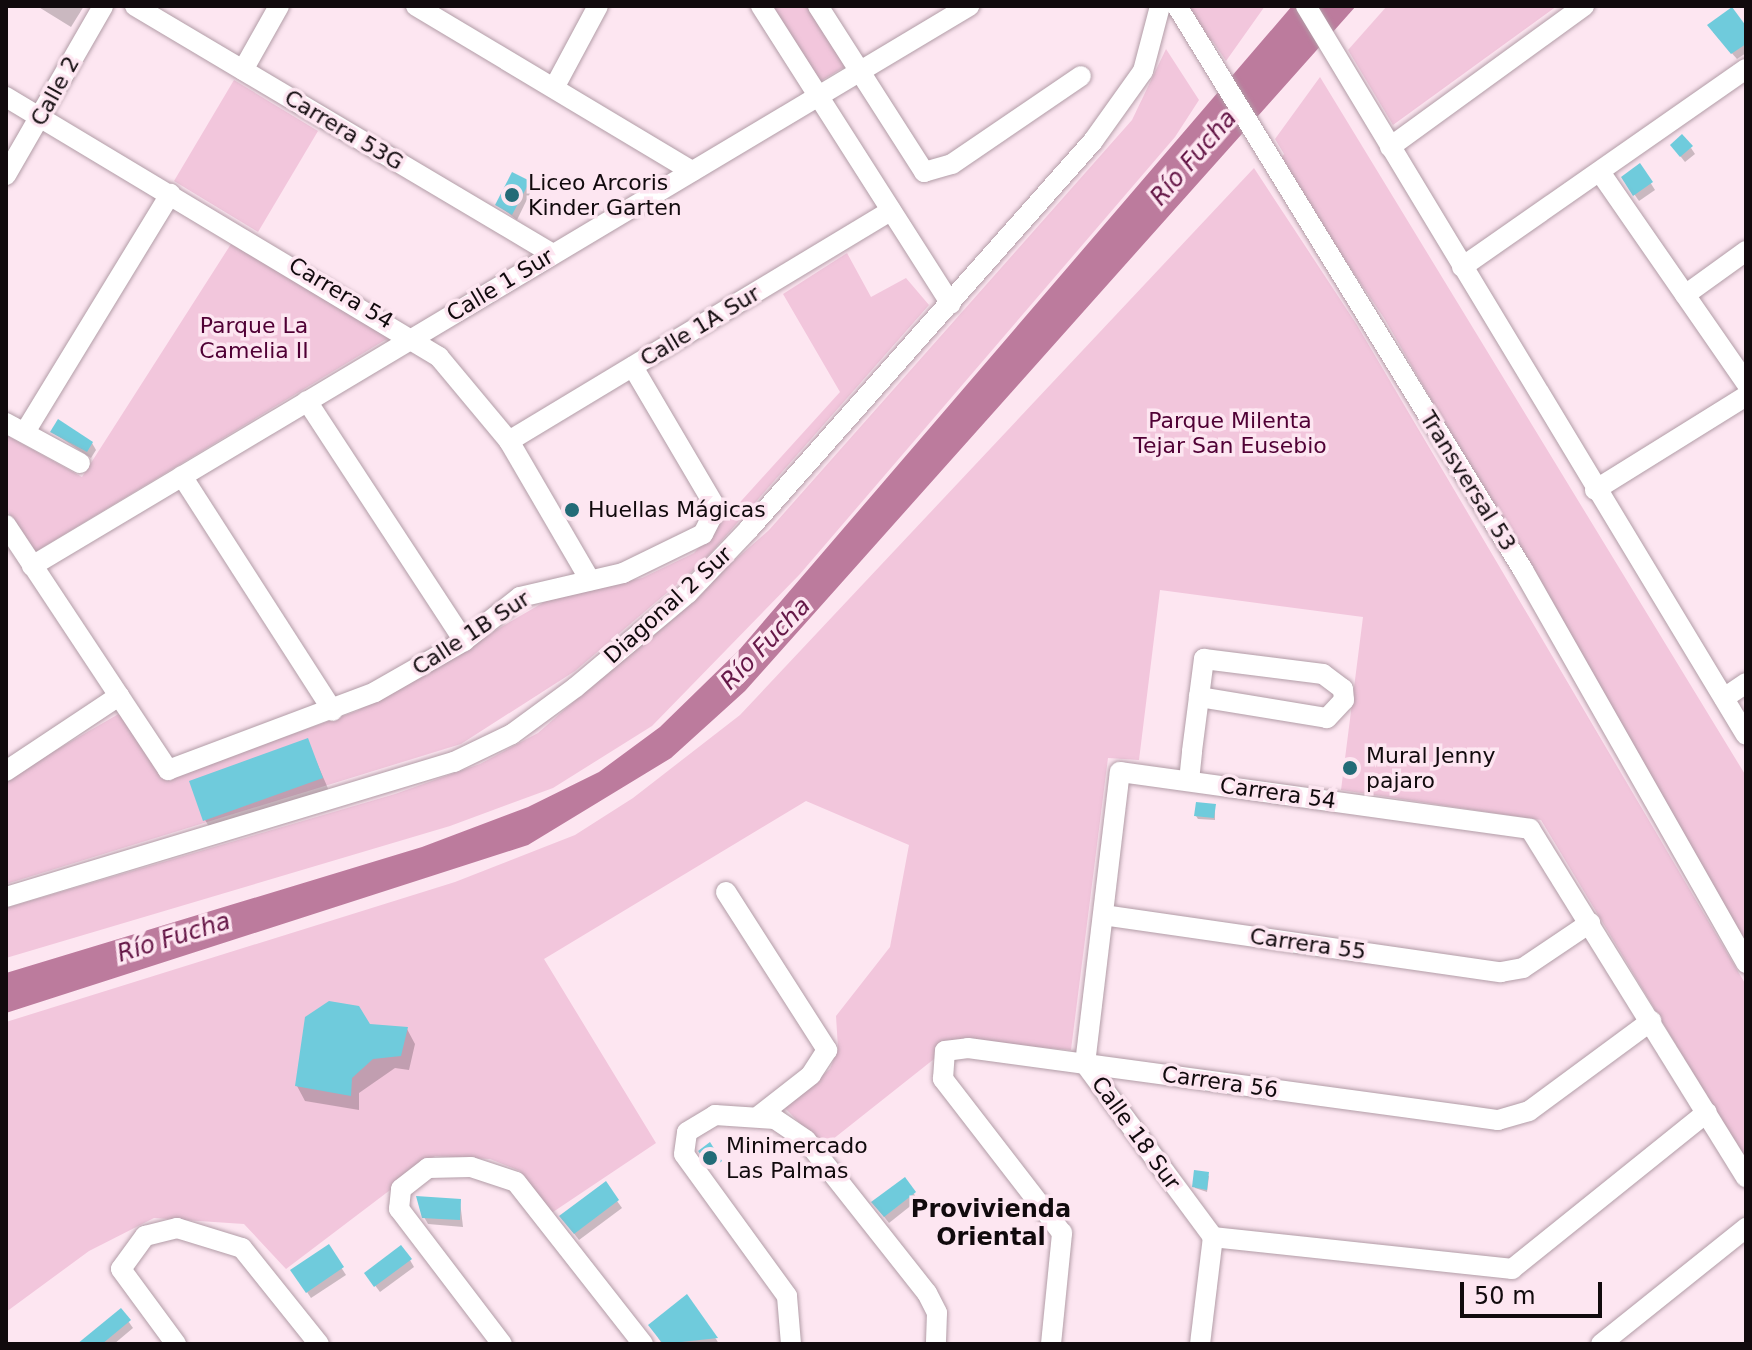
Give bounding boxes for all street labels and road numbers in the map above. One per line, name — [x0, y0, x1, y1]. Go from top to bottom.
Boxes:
street label: Calle 2 — [25, 52, 85, 130]
street label: Carrera 53G — [280, 84, 408, 176]
street label: Calle 1 Sur — [442, 243, 558, 327]
street label: Carrera 54 — [284, 252, 398, 334]
street label: Calle 1A Sur — [636, 280, 764, 372]
street label: Transversal 53 — [1414, 406, 1522, 556]
street label: Diagonal 2 Sur — [599, 541, 737, 669]
street label: Calle 1B Sur — [407, 585, 535, 681]
street label: Carrera 54 — [1218, 772, 1338, 814]
street label: Carrera 55 — [1248, 923, 1368, 965]
street label: Carrera 56 — [1160, 1061, 1280, 1103]
street label: Calle 18 Sur — [1086, 1071, 1186, 1195]

